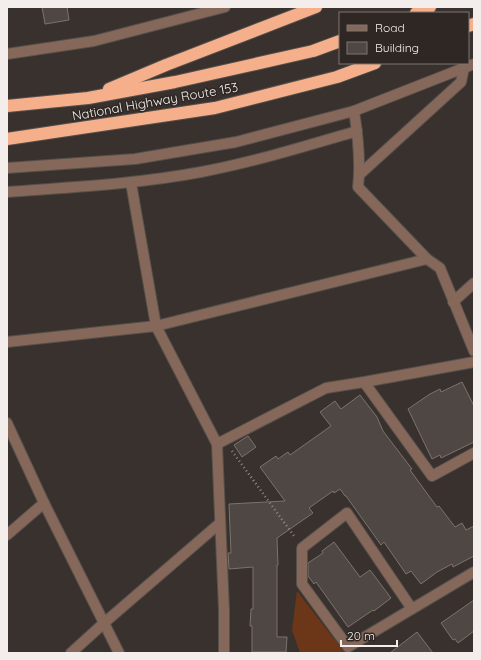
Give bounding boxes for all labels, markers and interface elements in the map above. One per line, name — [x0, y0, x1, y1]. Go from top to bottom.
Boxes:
legend — [339, 12, 469, 64]
text: Road — [375, 20, 405, 35]
text: Building — [375, 40, 419, 55]
street label: National Highway Route 153 — [71, 78, 240, 124]
scale bar — [341, 622, 397, 648]
text: 20 m — [347, 628, 375, 643]

